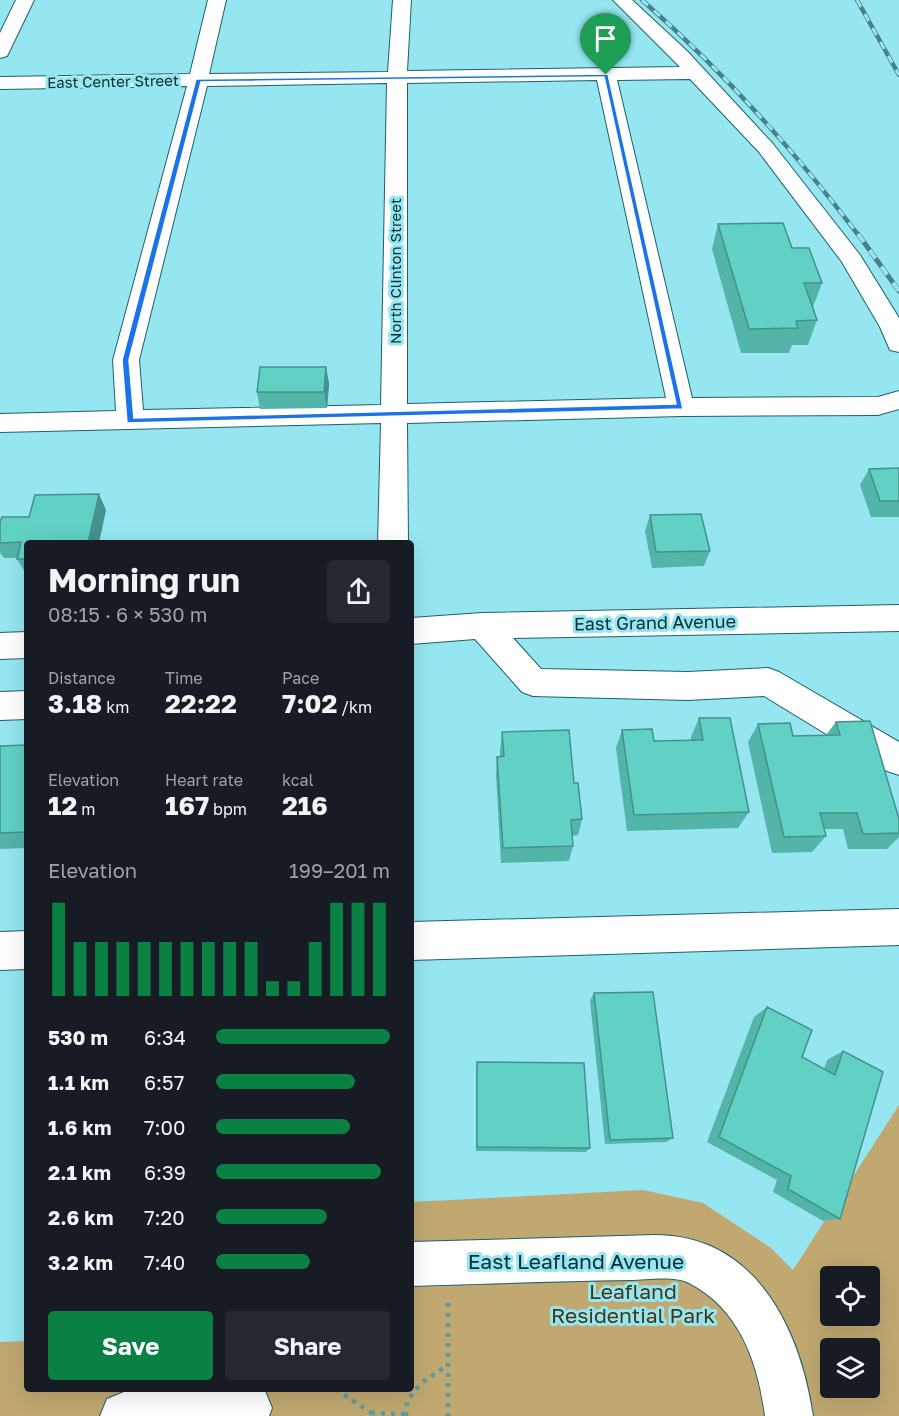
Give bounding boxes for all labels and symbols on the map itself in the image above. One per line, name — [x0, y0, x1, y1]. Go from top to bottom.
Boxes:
pin — [580, 13, 631, 75]
street label: East Center Street — [47, 71, 179, 91]
street label: North Clinton Street — [386, 198, 404, 344]
street label: East Grand Avenue — [574, 610, 736, 634]
street label: East Leafland Avenue — [468, 1248, 684, 1274]
park label: Leafland Residential Park — [551, 1278, 715, 1328]

